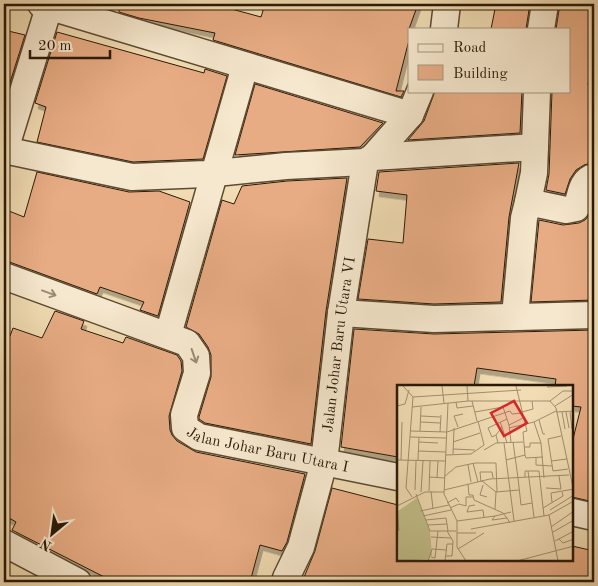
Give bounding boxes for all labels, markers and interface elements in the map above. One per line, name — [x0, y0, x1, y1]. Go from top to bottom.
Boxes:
scale bar — [30, 28, 110, 60]
legend — [408, 28, 570, 92]
text: 20 m — [38, 39, 72, 54]
text: Road — [453, 41, 487, 56]
text: Building — [453, 67, 508, 82]
street label: Jalan Johar Baru Utara VI — [321, 256, 359, 433]
one-way arrow — [41, 289, 57, 298]
one-way arrow — [190, 348, 199, 363]
inset map — [397, 385, 573, 561]
street label: Jalan Johar Baru Utara I — [183, 425, 349, 476]
north arrow — [28, 508, 78, 558]
text: N — [38, 536, 54, 553]

